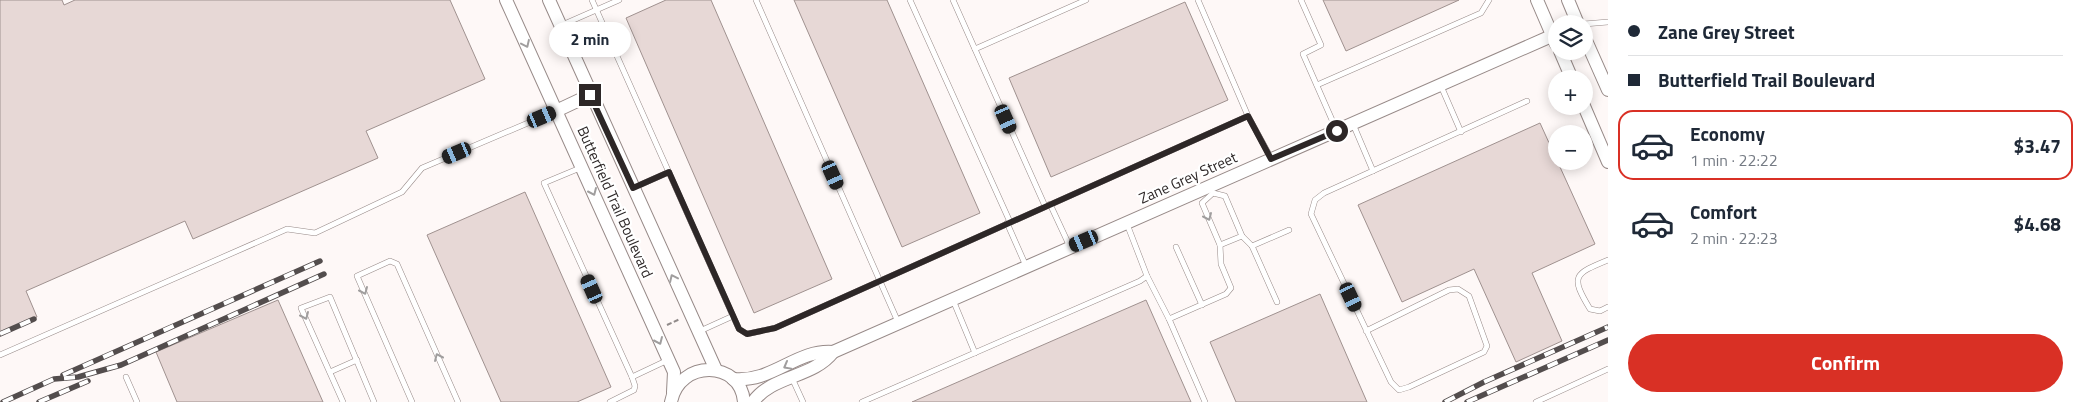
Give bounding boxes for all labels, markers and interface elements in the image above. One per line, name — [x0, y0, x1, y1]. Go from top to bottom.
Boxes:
map controls — [1548, 15, 1593, 170]
button: layers — [1548, 15, 1593, 60]
text: Zane Grey Street — [1658, 17, 1795, 46]
callout: 2 min — [549, 22, 631, 58]
text: 2 min — [571, 27, 609, 51]
one-way arrow — [520, 39, 530, 48]
text: Butterfield Trail Boulevard — [1658, 65, 1875, 94]
button: + — [1548, 70, 1593, 115]
route end — [579, 84, 601, 106]
car — [993, 102, 1018, 136]
car — [525, 104, 558, 130]
text: Economy — [1690, 119, 1765, 148]
route start — [1326, 120, 1348, 142]
street label: Butterfield Trail Boulevard — [572, 122, 659, 281]
icon: car — [1630, 123, 1675, 168]
button: − — [1548, 125, 1593, 170]
text: $3.47 — [2014, 131, 2061, 160]
car — [440, 140, 473, 166]
street label: Zane Grey Street — [1135, 145, 1241, 209]
text: 1 min · 22:22 — [1690, 148, 1778, 172]
car — [820, 158, 845, 192]
one-way arrow — [587, 187, 597, 196]
text: Comfort — [1690, 197, 1757, 226]
icon: car — [1630, 201, 1675, 246]
text: $4.68 — [2014, 209, 2061, 238]
one-way arrow — [1201, 212, 1212, 221]
text: 2 min · 22:23 — [1690, 226, 1778, 250]
car — [1067, 228, 1100, 254]
car — [579, 272, 604, 306]
one-way arrow — [669, 274, 680, 283]
car — [1337, 280, 1364, 314]
one-way arrow — [357, 286, 368, 295]
one-way arrow — [298, 311, 309, 320]
button: Confirm — [1628, 334, 2063, 392]
one-way arrow — [653, 336, 664, 345]
one-way arrow — [434, 353, 445, 362]
one-way arrow — [783, 359, 792, 369]

